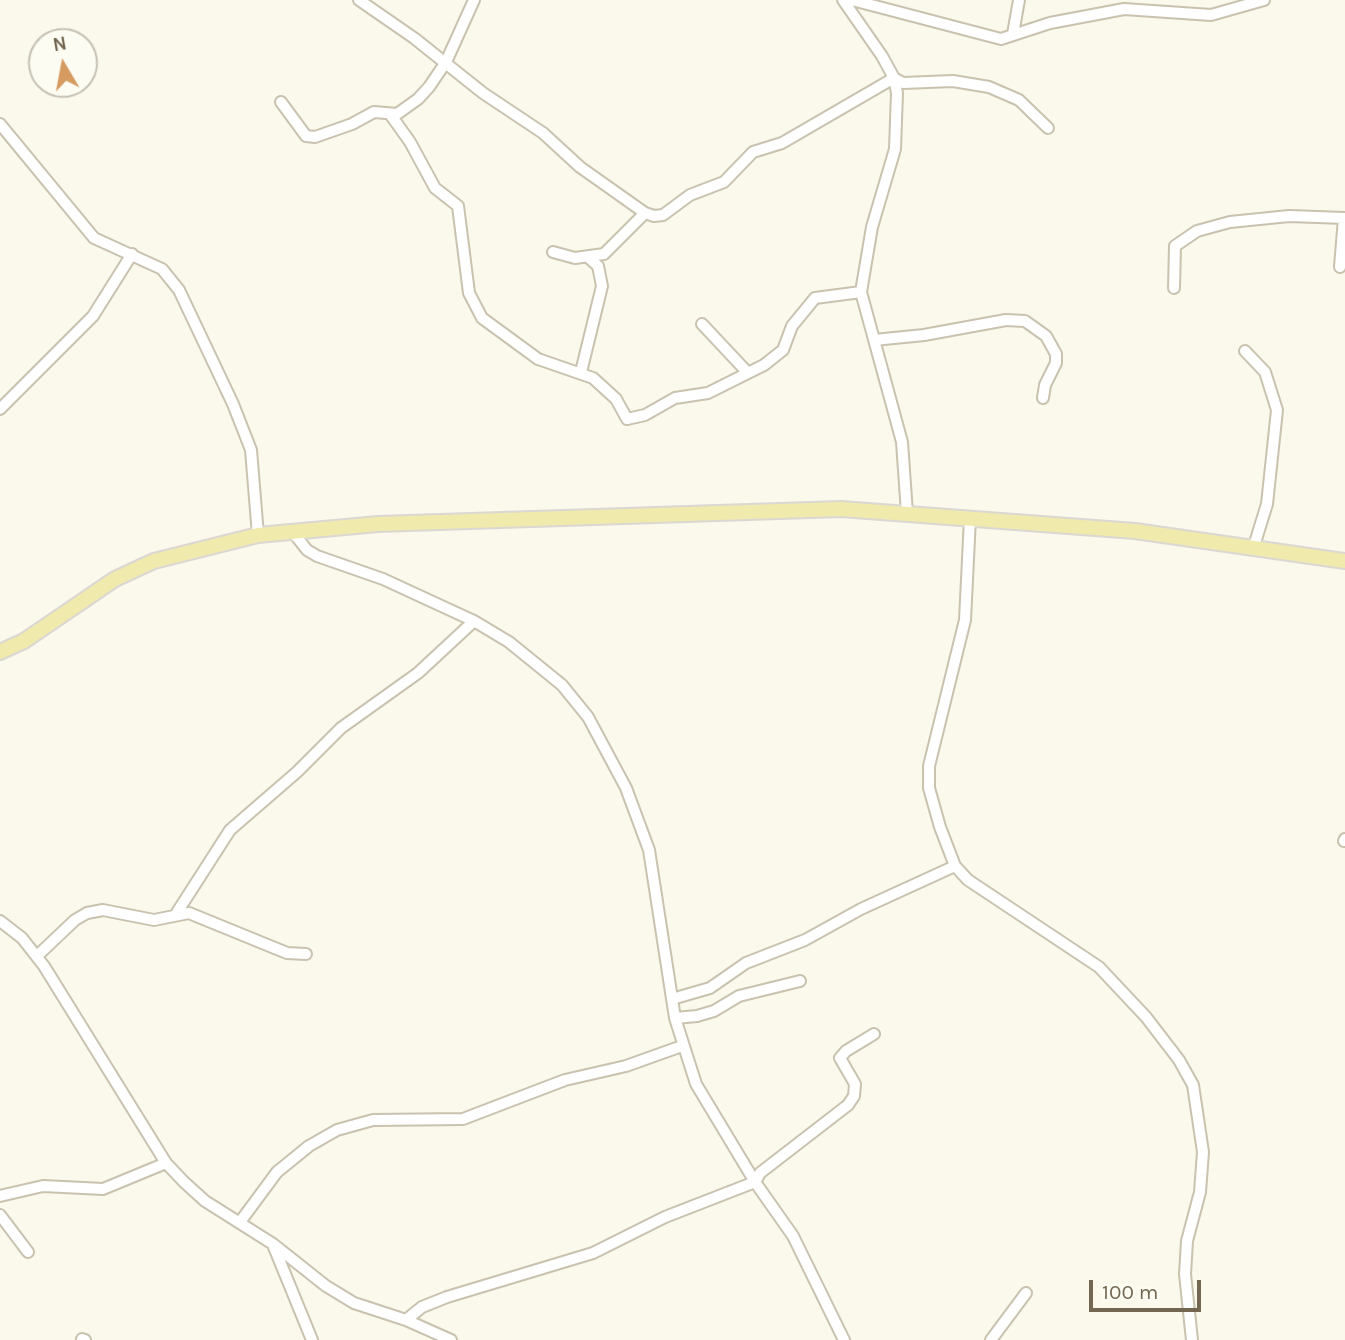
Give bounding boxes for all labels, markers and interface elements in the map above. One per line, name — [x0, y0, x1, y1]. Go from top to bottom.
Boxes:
north arrow — [28, 28, 98, 98]
text: N — [51, 32, 68, 56]
scale bar — [1093, 1266, 1205, 1310]
text: 100 m — [1102, 1280, 1159, 1304]

